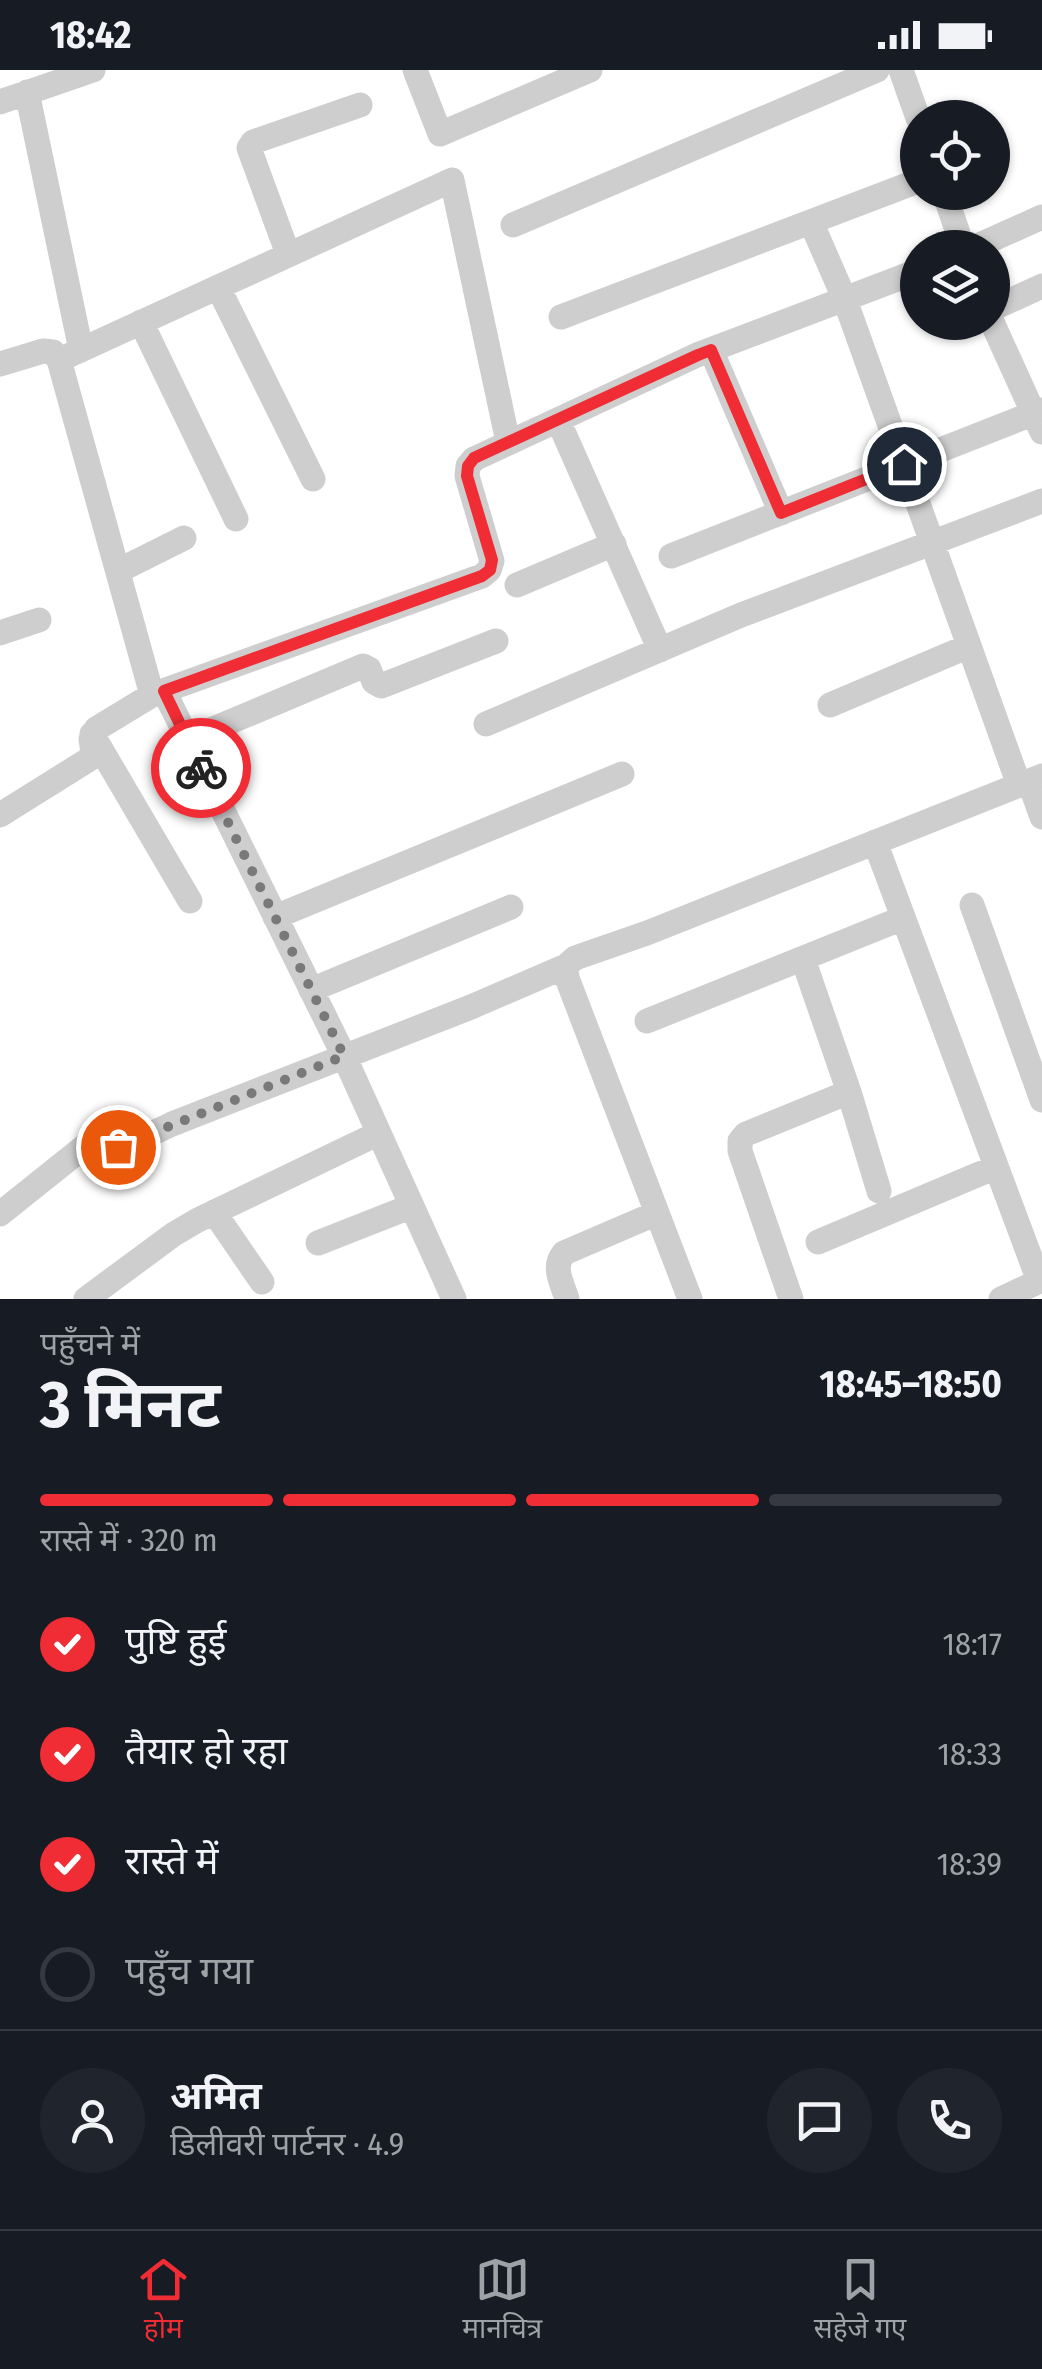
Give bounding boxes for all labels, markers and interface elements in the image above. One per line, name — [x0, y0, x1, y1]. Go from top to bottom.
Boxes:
text: 18:42 — [50, 12, 131, 58]
map controls — [900, 100, 1010, 340]
button: locate — [900, 100, 1010, 210]
button: layers — [900, 230, 1010, 340]
pin — [862, 422, 947, 507]
icon: home — [877, 437, 932, 492]
courier — [151, 718, 251, 818]
icon: bike — [174, 741, 229, 796]
pin — [76, 1105, 161, 1190]
icon: bag — [91, 1120, 146, 1175]
text: पहुँचने में — [40, 1325, 140, 1363]
text: 18:45–18:50 — [820, 1361, 1002, 1407]
text: 3 मिनट — [40, 1366, 221, 1444]
text: रास्ते में · 320 m — [40, 1521, 218, 1559]
icon: check — [40, 1617, 95, 1672]
text: पुष्टि हुई — [125, 1618, 226, 1664]
text: 18:17 — [943, 1625, 1002, 1663]
icon: check — [40, 1727, 95, 1782]
text: तैयार हो रहा — [125, 1728, 288, 1774]
text: 18:33 — [938, 1735, 1002, 1773]
icon: check — [40, 1837, 95, 1892]
text: रास्ते में — [125, 1838, 218, 1884]
text: 18:39 — [937, 1845, 1002, 1883]
text: पहुँच गया — [125, 1948, 253, 1994]
button: person — [40, 2068, 145, 2173]
button: chat — [767, 2068, 872, 2173]
button: phone — [897, 2068, 1002, 2173]
text: अमित — [170, 2073, 262, 2119]
text: डिलीवरी पार्टनर · 4.9 — [170, 2125, 404, 2163]
tab: होम — [136, 2252, 191, 2349]
tab: मानचित्र — [462, 2252, 542, 2349]
tab: सहेजे गए — [814, 2252, 906, 2349]

